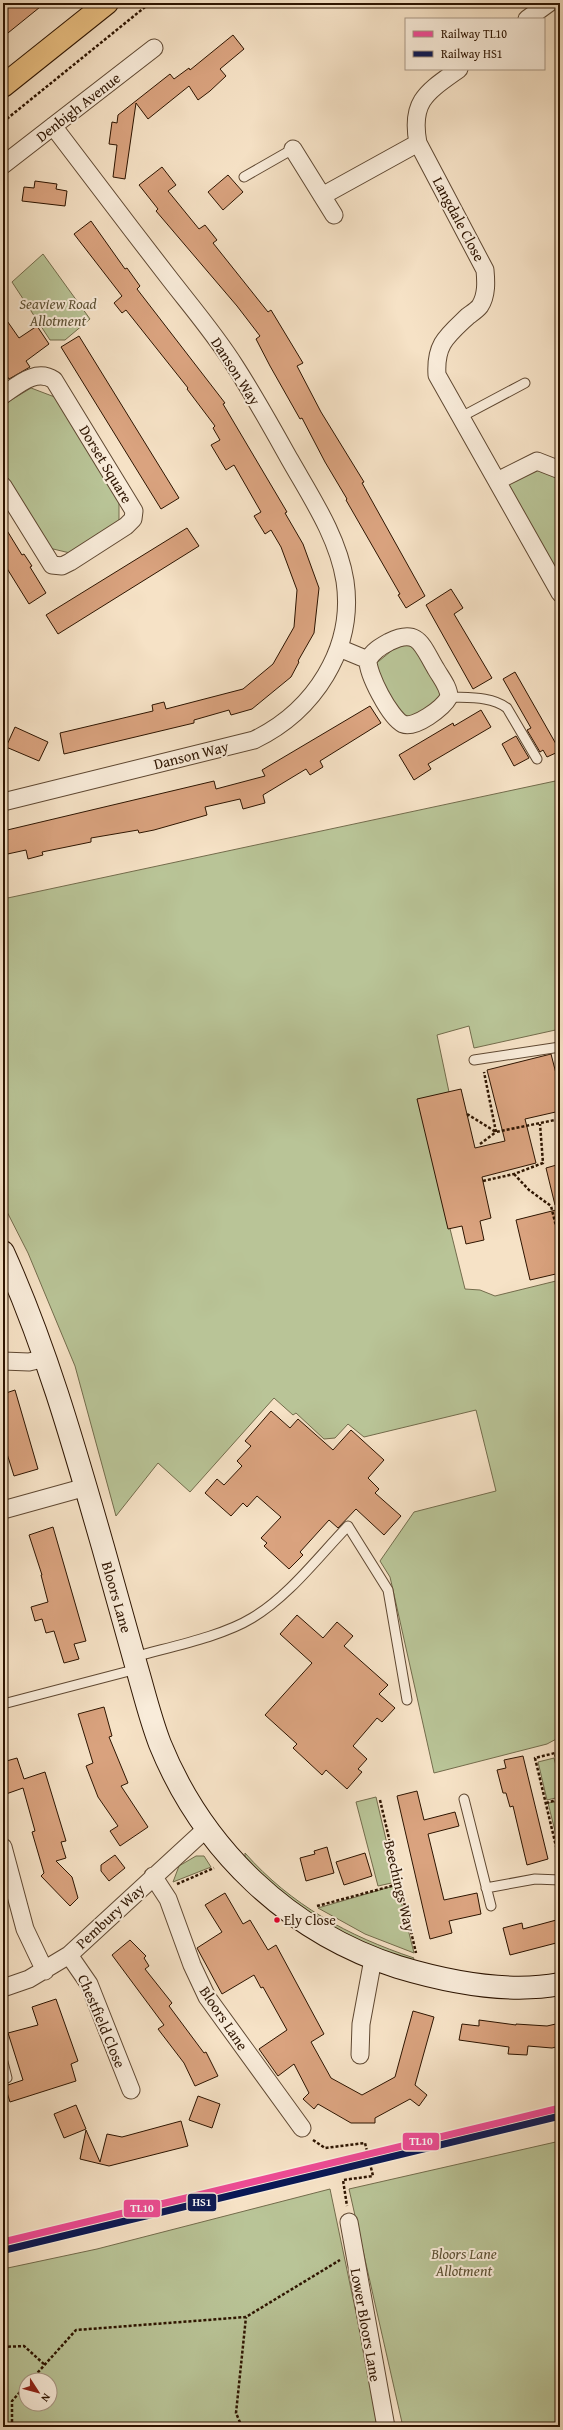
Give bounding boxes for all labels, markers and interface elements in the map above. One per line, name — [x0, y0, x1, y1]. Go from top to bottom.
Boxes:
legend — [405, 18, 545, 70]
text: Railway TL10 — [441, 25, 507, 42]
text: Railway HS1 — [441, 45, 503, 62]
street label: Denbigh Avenue — [31, 67, 125, 147]
street label: Langdale Close — [428, 173, 490, 265]
park label: Seaview Road Allotment — [19, 293, 97, 331]
street label: Danson Way — [206, 333, 266, 409]
street label: Dorset Square — [74, 421, 138, 507]
street label: Danson Way — [151, 735, 231, 774]
street label: Bloors Lane — [97, 1559, 137, 1635]
street label: Beechings Way — [379, 1838, 421, 1934]
street label: Pembury Way — [71, 1878, 149, 1953]
place label: Ely Close — [284, 1910, 336, 1930]
marker: Ely Close — [272, 1915, 282, 1925]
street label: Chestfield Close — [73, 1971, 131, 2071]
street label: Bloors Lane — [195, 1982, 253, 2054]
line badge: TL10 — [402, 2132, 440, 2151]
text: TL10 — [409, 2133, 433, 2149]
line badge: HS1 — [187, 2193, 217, 2212]
text: HS1 — [192, 2194, 212, 2210]
line badge: TL10 — [123, 2199, 161, 2218]
text: TL10 — [130, 2200, 154, 2216]
park label: Bloors Lane Allotment — [430, 2243, 497, 2281]
street label: Lower Bloors Lane — [346, 2267, 386, 2383]
north arrow — [18, 2372, 58, 2412]
text: N — [37, 2390, 55, 2406]

